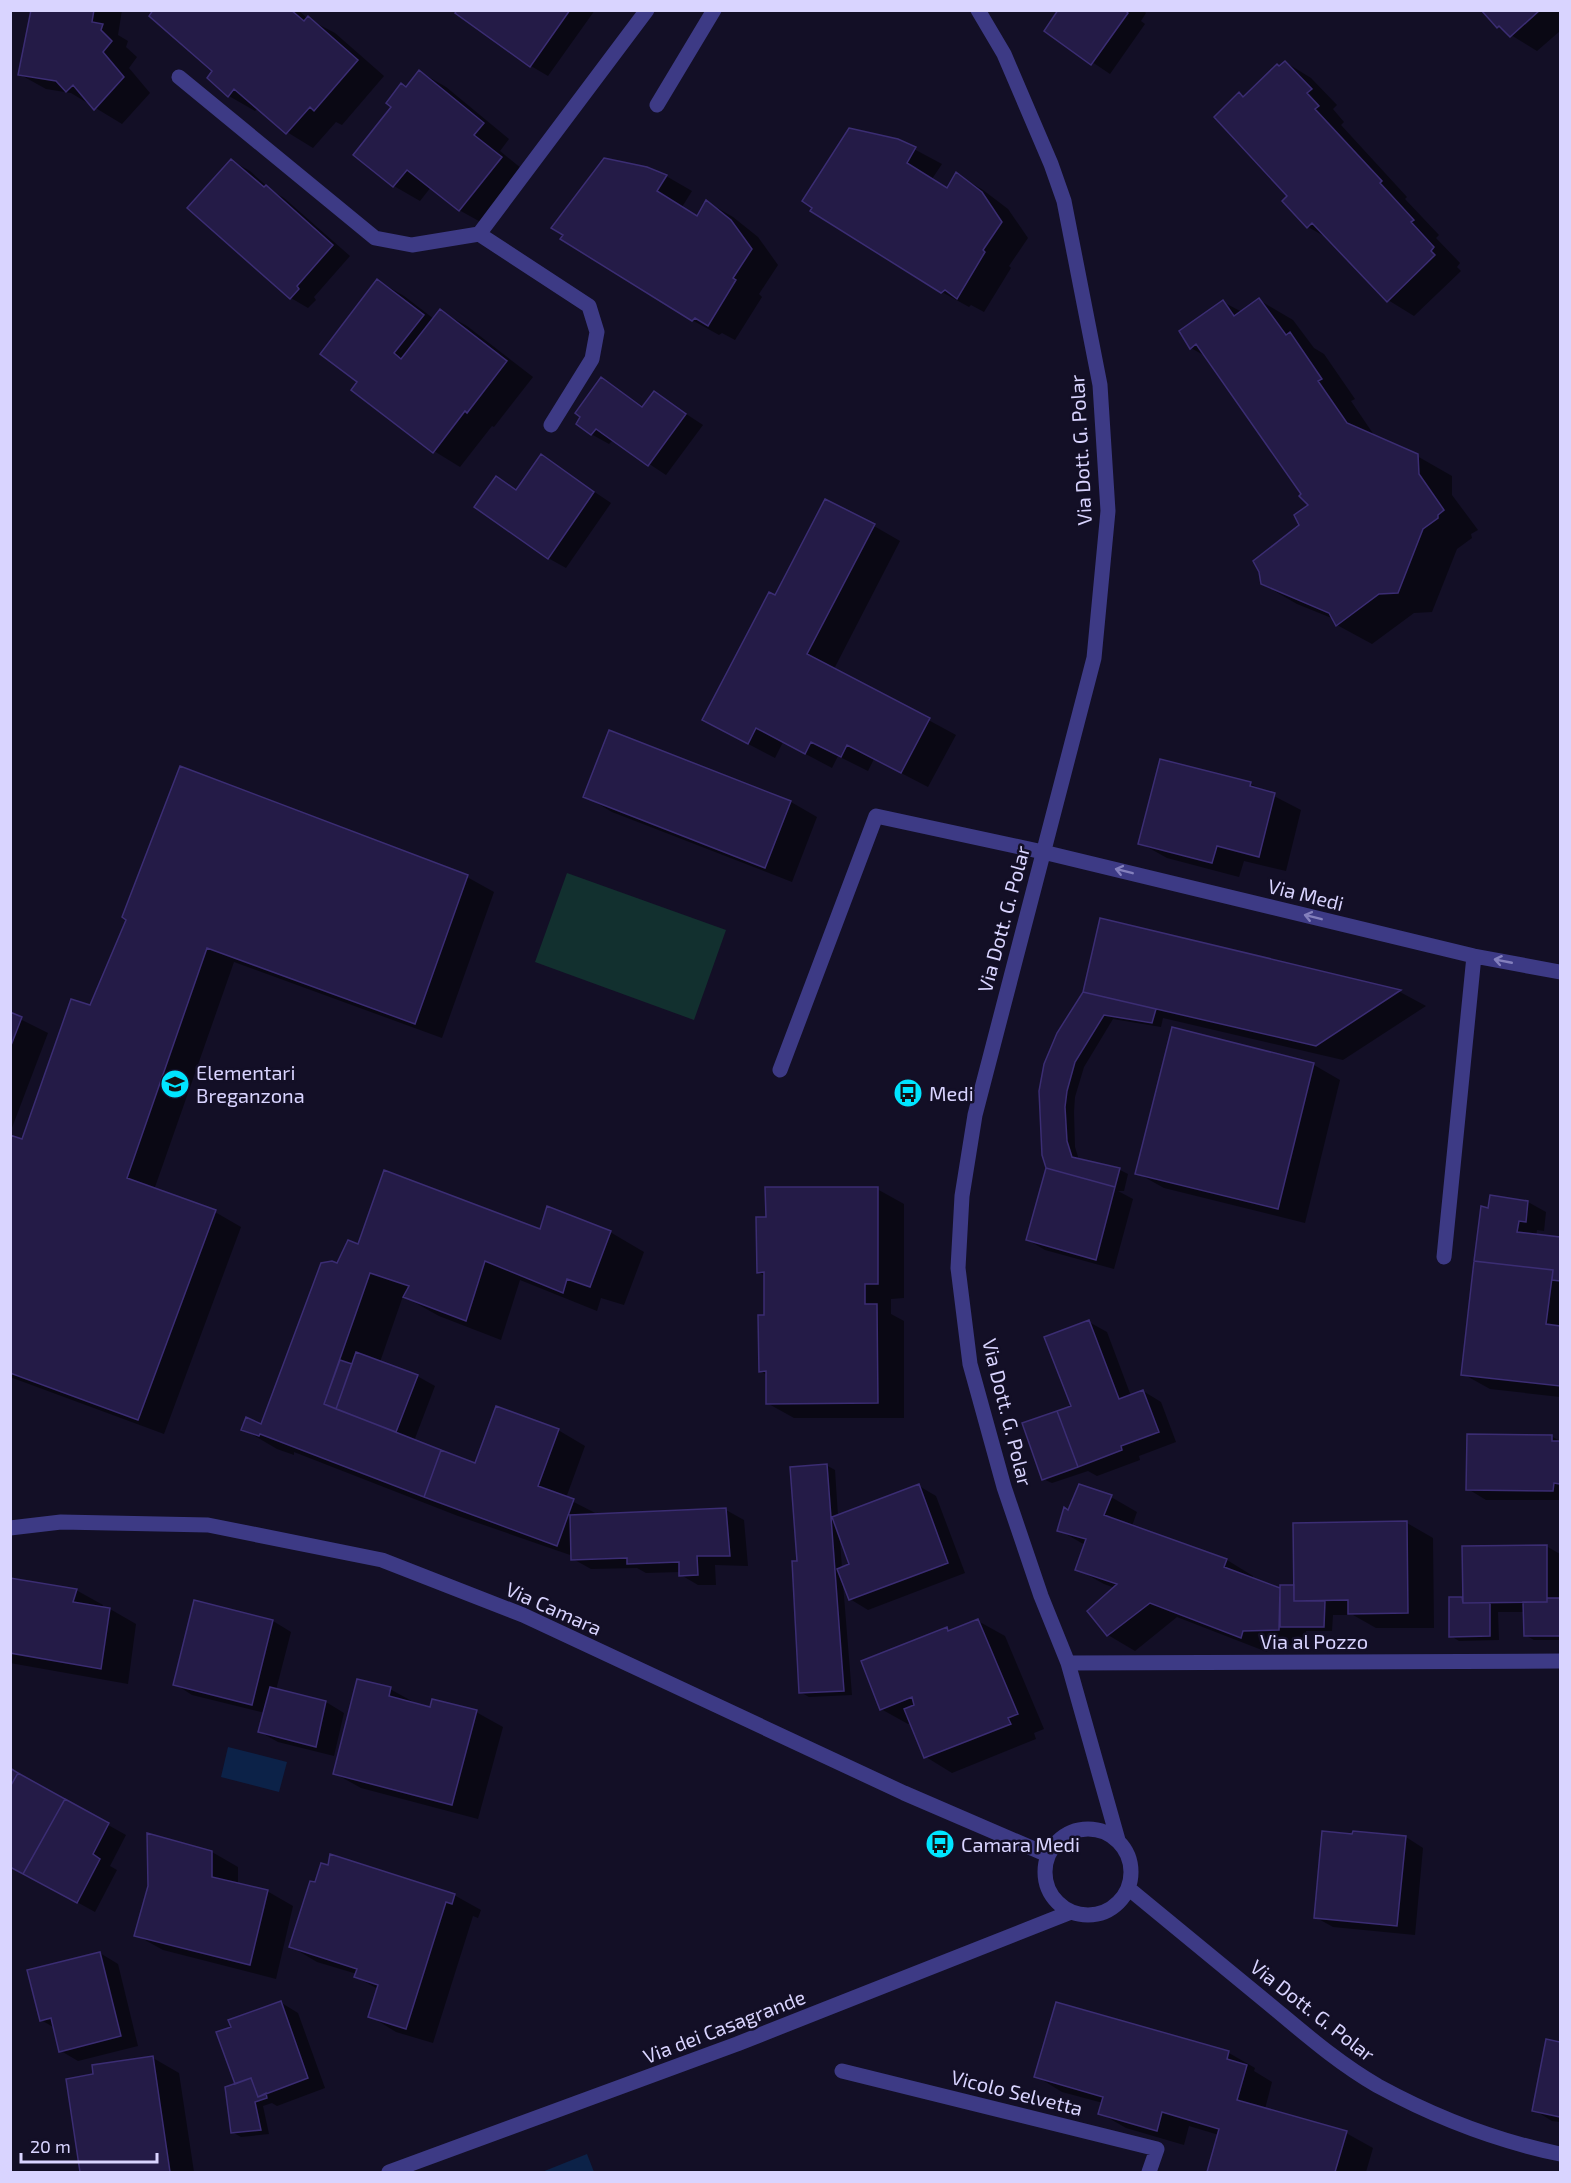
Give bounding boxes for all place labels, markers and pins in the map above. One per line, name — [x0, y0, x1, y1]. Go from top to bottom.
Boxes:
place label: Elementari Breganzona — [196, 1060, 305, 1107]
school or university icon: Elementari Breganzona — [159, 1068, 191, 1100]
bus stop icon: Medi — [892, 1077, 924, 1109]
place label: Medi — [929, 1081, 974, 1105]
bus stop icon: Camara Medi — [924, 1828, 956, 1860]
place label: Camara Medi — [961, 1832, 1080, 1856]

